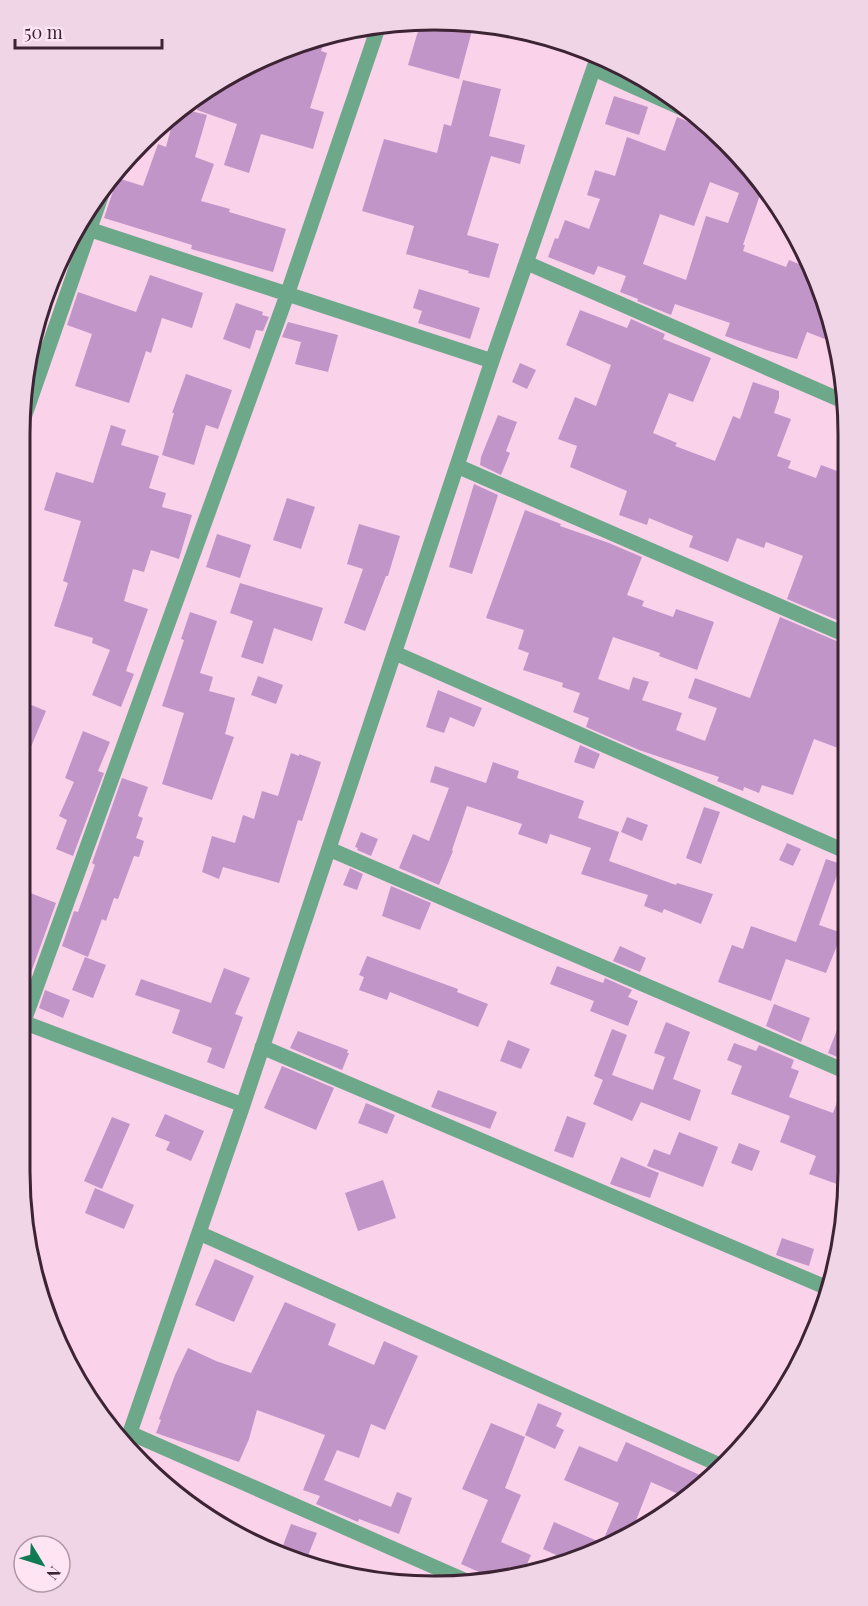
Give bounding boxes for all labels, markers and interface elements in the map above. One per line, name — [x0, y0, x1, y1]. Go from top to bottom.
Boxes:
scale bar — [15, 12, 162, 50]
text: 50 m — [24, 20, 63, 44]
north arrow — [12, 1534, 72, 1594]
text: N — [42, 1563, 66, 1585]

